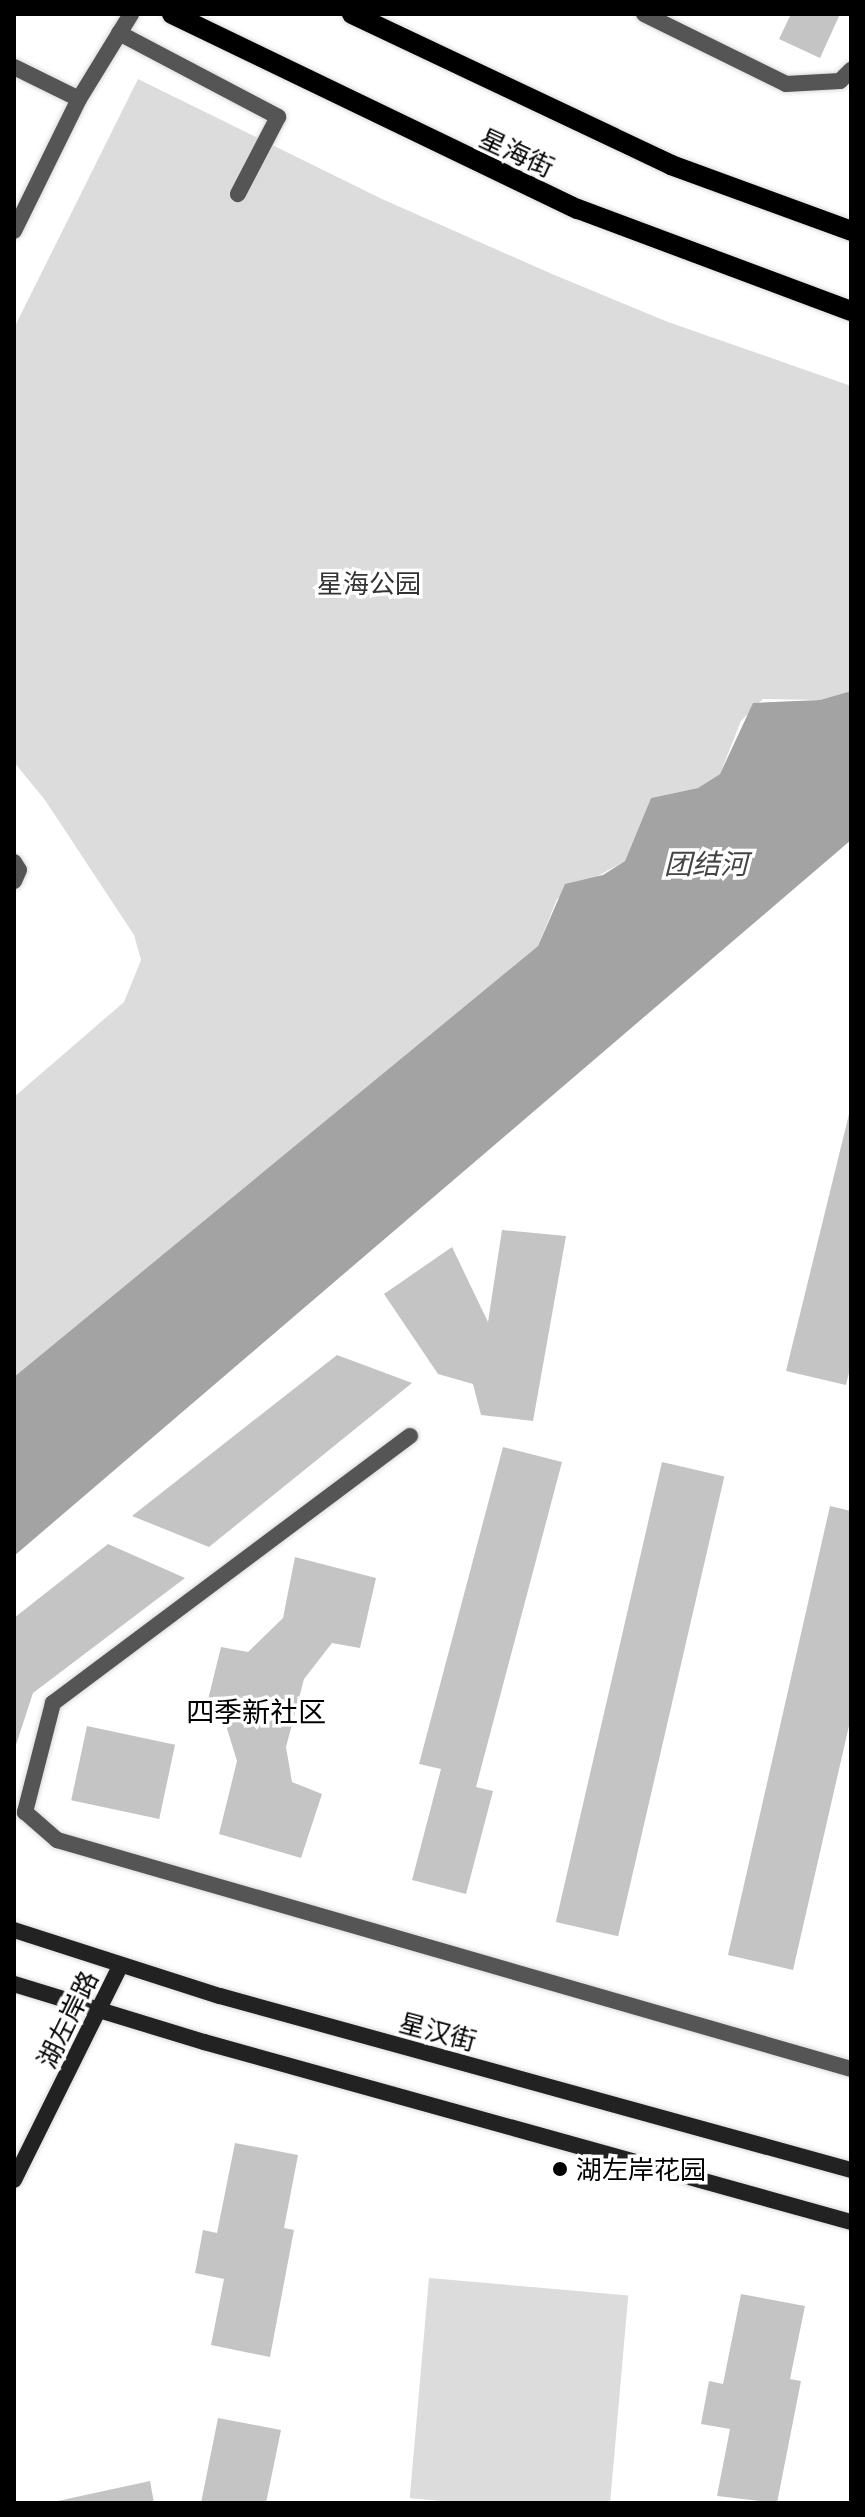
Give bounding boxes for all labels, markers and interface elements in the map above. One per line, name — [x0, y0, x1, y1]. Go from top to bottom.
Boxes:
street label: 星海街 — [475, 121, 559, 183]
park label: 星海公园 — [317, 567, 421, 599]
water label: 团结河 — [664, 846, 748, 880]
district label: 四季新社区 — [186, 1694, 326, 1728]
street label: 湖左岸路 — [30, 1965, 104, 2073]
street label: 星汉街 — [396, 2006, 480, 2056]
place label: 湖左岸花园 — [576, 2153, 706, 2185]
marker: 湖左岸花园 — [551, 2160, 569, 2178]

